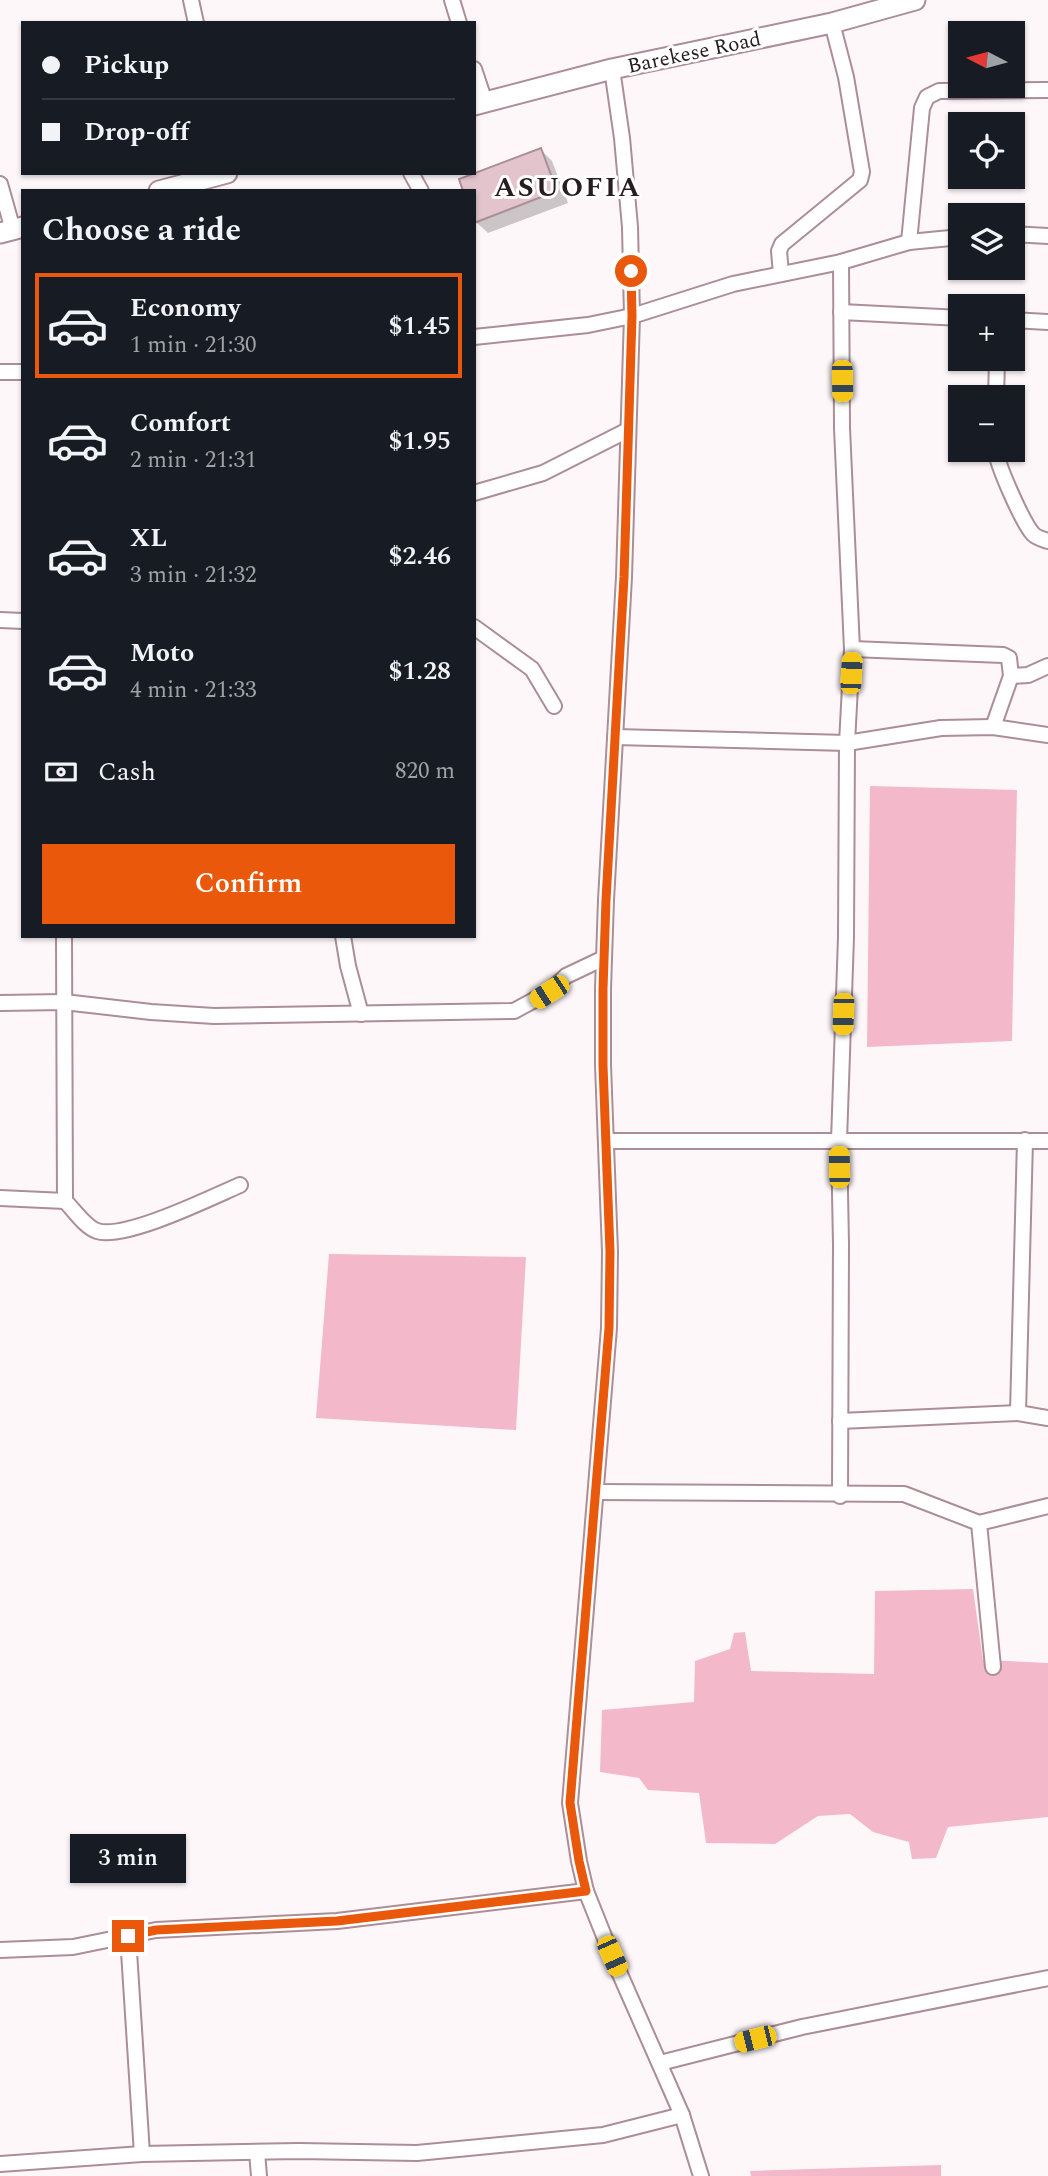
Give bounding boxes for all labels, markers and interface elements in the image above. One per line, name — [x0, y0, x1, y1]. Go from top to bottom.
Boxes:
north arrow — [948, 21, 1026, 98]
map controls — [948, 21, 1025, 462]
street label: Barekese Road — [624, 23, 764, 83]
text: Pickup — [84, 45, 169, 85]
text: Drop-off — [84, 112, 189, 152]
button: locate — [948, 112, 1025, 189]
district label: ASUOFIA — [494, 166, 642, 209]
button: layers — [948, 203, 1025, 280]
text: Choose a ride — [42, 206, 241, 255]
route start — [615, 255, 647, 287]
text: Economy — [130, 288, 240, 328]
icon: car — [46, 294, 109, 357]
button: + — [948, 294, 1025, 371]
text: $1.45 — [388, 306, 451, 346]
text: 1 min · 21:30 — [130, 328, 257, 363]
car — [832, 360, 853, 402]
button: − — [948, 385, 1025, 462]
text: Comfort — [130, 403, 231, 443]
icon: car — [46, 409, 109, 472]
text: $1.95 — [388, 421, 451, 461]
text: 2 min · 21:31 — [130, 443, 257, 478]
text: XL — [130, 518, 167, 558]
icon: car — [46, 524, 109, 587]
text: $2.46 — [388, 536, 451, 576]
text: 3 min · 21:32 — [130, 558, 257, 593]
text: Moto — [130, 633, 194, 673]
icon: car — [46, 639, 109, 702]
text: $1.28 — [388, 651, 451, 691]
car — [840, 651, 863, 695]
text: 4 min · 21:33 — [130, 673, 257, 708]
text: Cash — [98, 752, 156, 792]
icon: cash — [42, 753, 80, 791]
text: 820 m — [395, 754, 455, 789]
button: Confirm — [42, 844, 455, 924]
car — [526, 972, 573, 1012]
car — [832, 993, 855, 1035]
car — [829, 1146, 850, 1188]
callout: 3 min — [70, 1834, 186, 1884]
text: 3 min — [98, 1841, 158, 1876]
route end — [112, 1920, 144, 1952]
car — [594, 1933, 631, 1979]
car — [733, 2024, 778, 2054]

